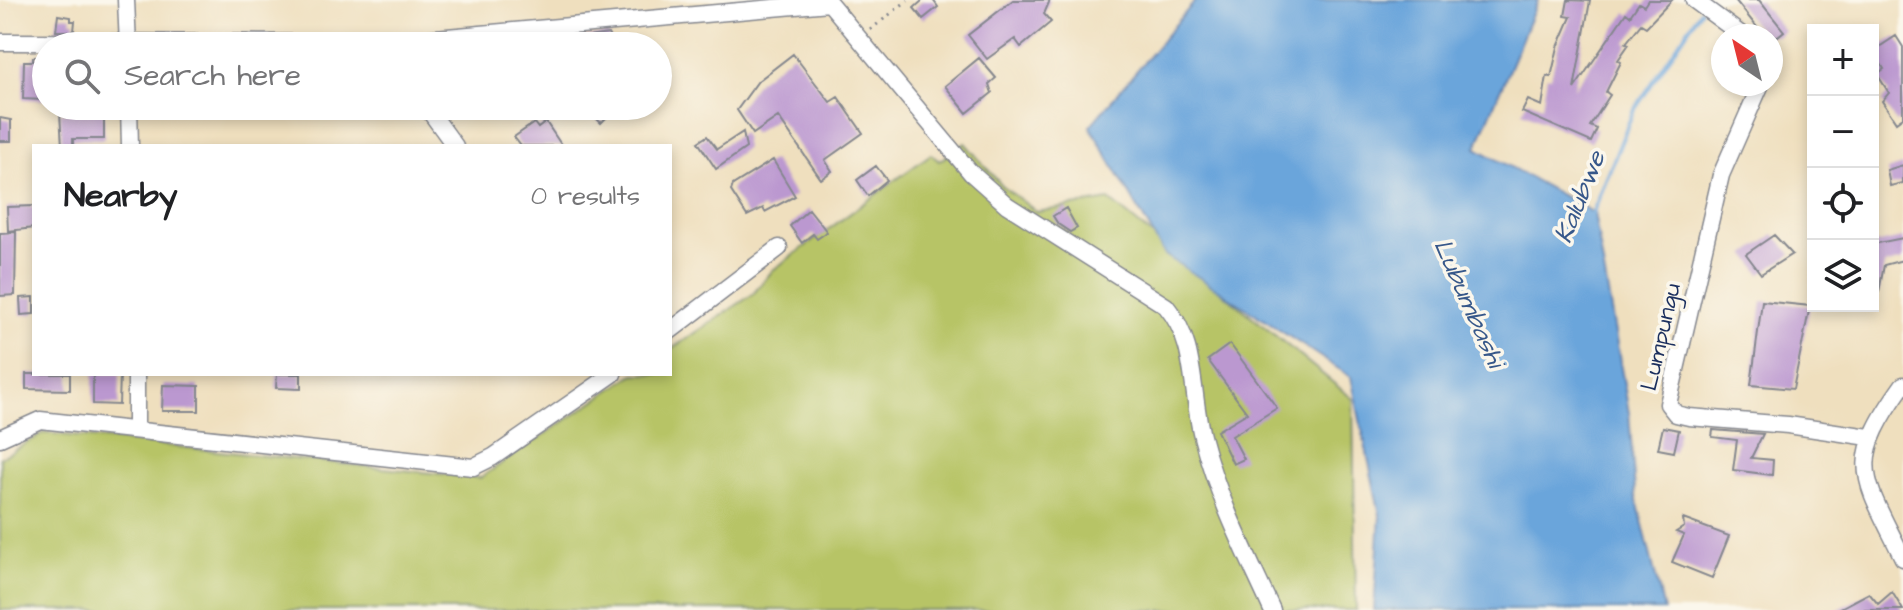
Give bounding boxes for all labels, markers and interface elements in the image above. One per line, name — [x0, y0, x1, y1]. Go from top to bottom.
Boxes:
north arrow — [1711, 24, 1783, 96]
map controls — [1807, 24, 1879, 312]
button: + — [1807, 24, 1879, 96]
search box — [32, 32, 672, 120]
icon: search — [60, 54, 104, 98]
text: Search here — [124, 55, 301, 97]
button: − — [1807, 96, 1879, 168]
water label: Kalubwe — [1545, 144, 1615, 248]
button: locate — [1807, 168, 1879, 240]
text: Nearby — [64, 172, 178, 220]
text: 0 results — [531, 178, 640, 214]
water label: Lubumbashi — [1425, 233, 1515, 376]
button: layers — [1807, 240, 1879, 312]
street label: Lumpungu — [1632, 280, 1691, 394]

